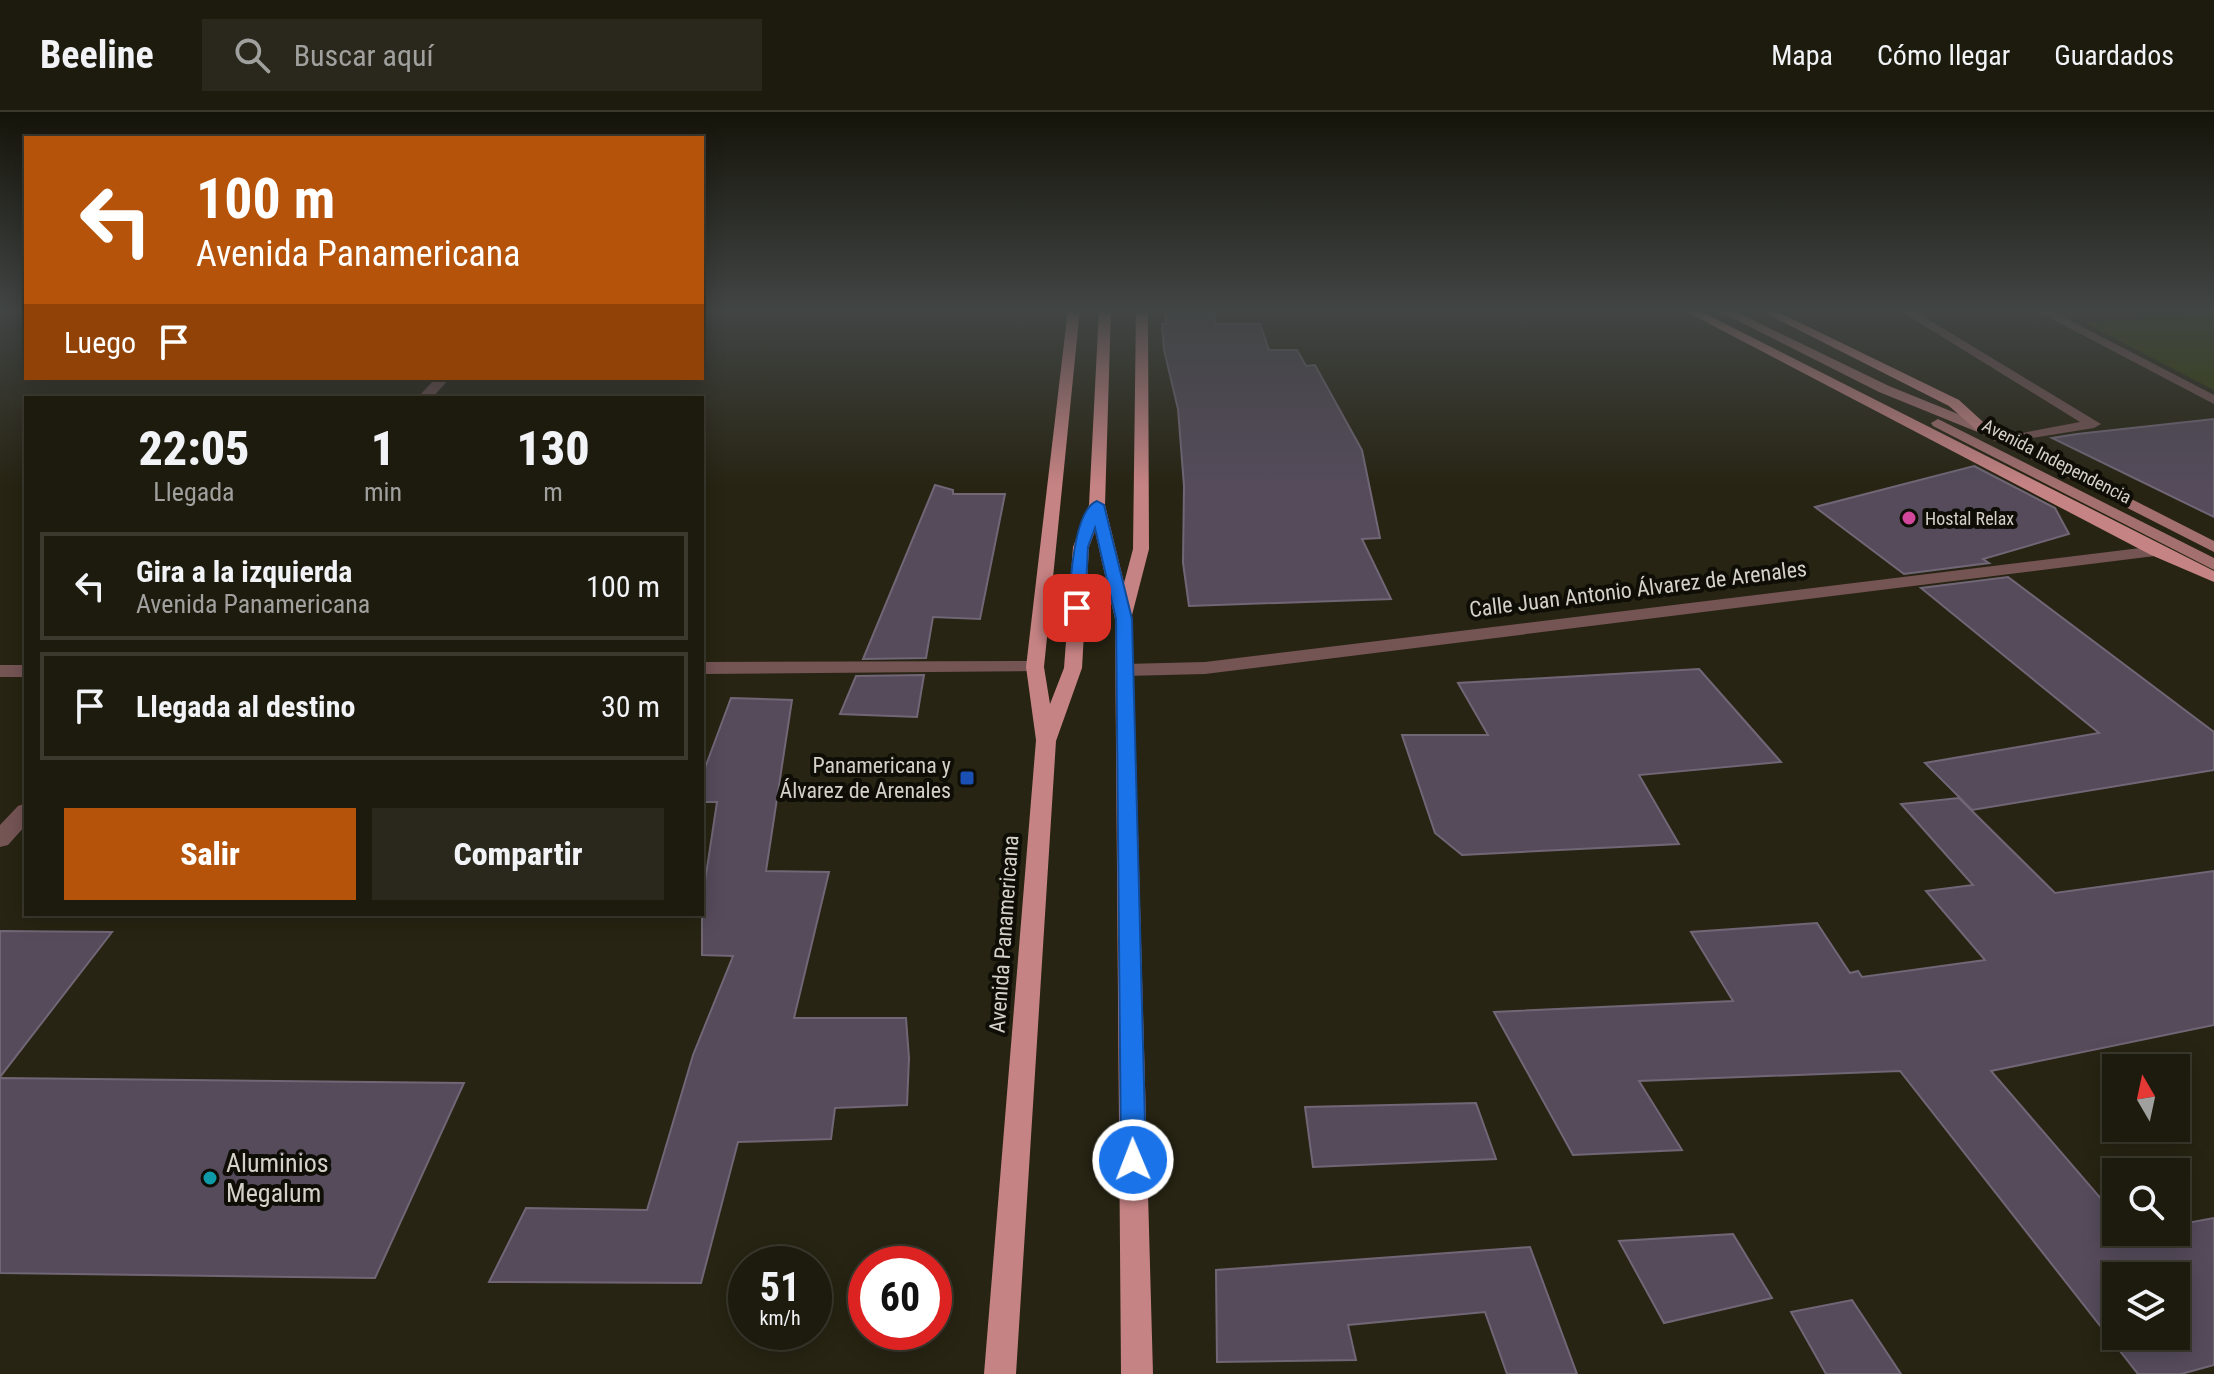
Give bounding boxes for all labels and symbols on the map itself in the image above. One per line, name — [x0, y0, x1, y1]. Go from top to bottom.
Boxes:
street label: Avenida Independencia — [1979, 414, 2135, 508]
place label: Hostal Relax — [1925, 508, 2014, 529]
marker: Hostal Relax — [1900, 509, 1918, 527]
street label: Calle Juan Antonio Álvarez de Arenales — [1468, 556, 1808, 622]
pin — [1043, 574, 1111, 642]
place label: Panamericana y Álvarez de Arenales — [780, 753, 951, 803]
marker: Panamericana y Álvarez de Arenales — [958, 769, 976, 787]
street label: Avenida Panamericana — [985, 834, 1023, 1034]
north arrow — [2102, 1054, 2190, 1142]
position arrow — [1091, 1118, 1175, 1202]
place label: Aluminios Megalum — [226, 1148, 329, 1208]
marker: Aluminios Megalum — [201, 1169, 219, 1187]
speed limit sign: 60 — [848, 1246, 952, 1350]

